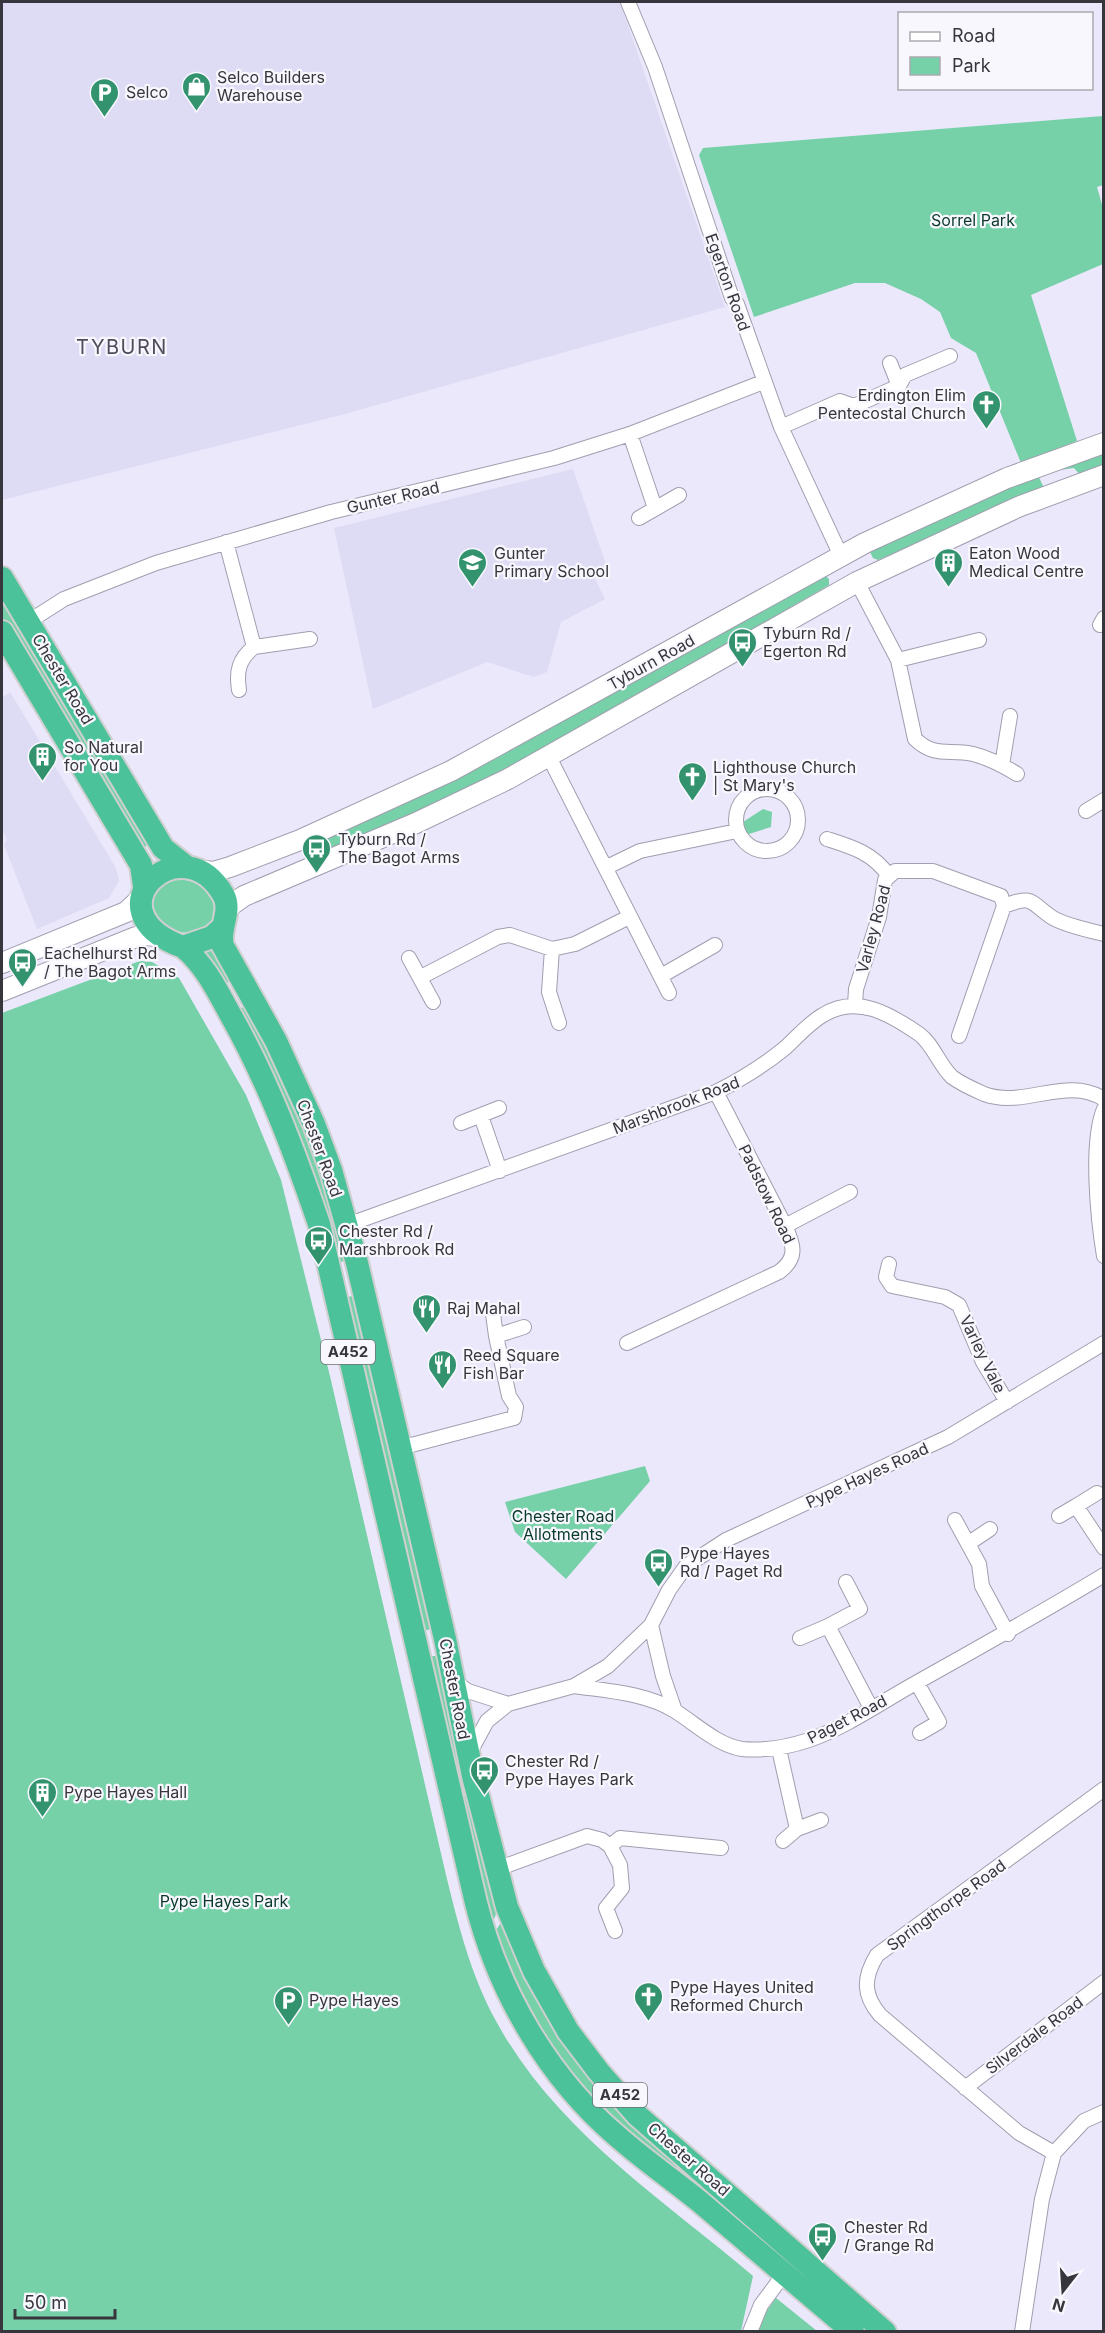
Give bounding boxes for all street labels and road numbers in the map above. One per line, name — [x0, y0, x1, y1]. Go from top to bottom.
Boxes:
street label: Egerton Road — [701, 231, 755, 333]
street label: Gunter Road — [345, 477, 441, 517]
street label: Chester Road — [28, 630, 98, 728]
street label: Tyburn Road — [604, 630, 698, 694]
street label: Varley Road — [852, 883, 894, 975]
street label: Marshbrook Road — [610, 1072, 742, 1138]
street label: Chester Road — [293, 1096, 347, 1200]
street label: Padstow Road — [734, 1141, 800, 1247]
street label: Varley Vale — [956, 1312, 1010, 1396]
road number: A452 — [321, 1340, 375, 1364]
street label: Pype Hayes Road — [802, 1438, 932, 1512]
street label: Chester Road — [435, 1637, 475, 1741]
street label: Paget Road — [804, 1690, 890, 1748]
street label: Springthorpe Road — [883, 1855, 1009, 1955]
street label: Silverdale Road — [981, 1992, 1087, 2078]
road number: A452 — [593, 2083, 647, 2107]
street label: Chester Road — [644, 2118, 734, 2200]

